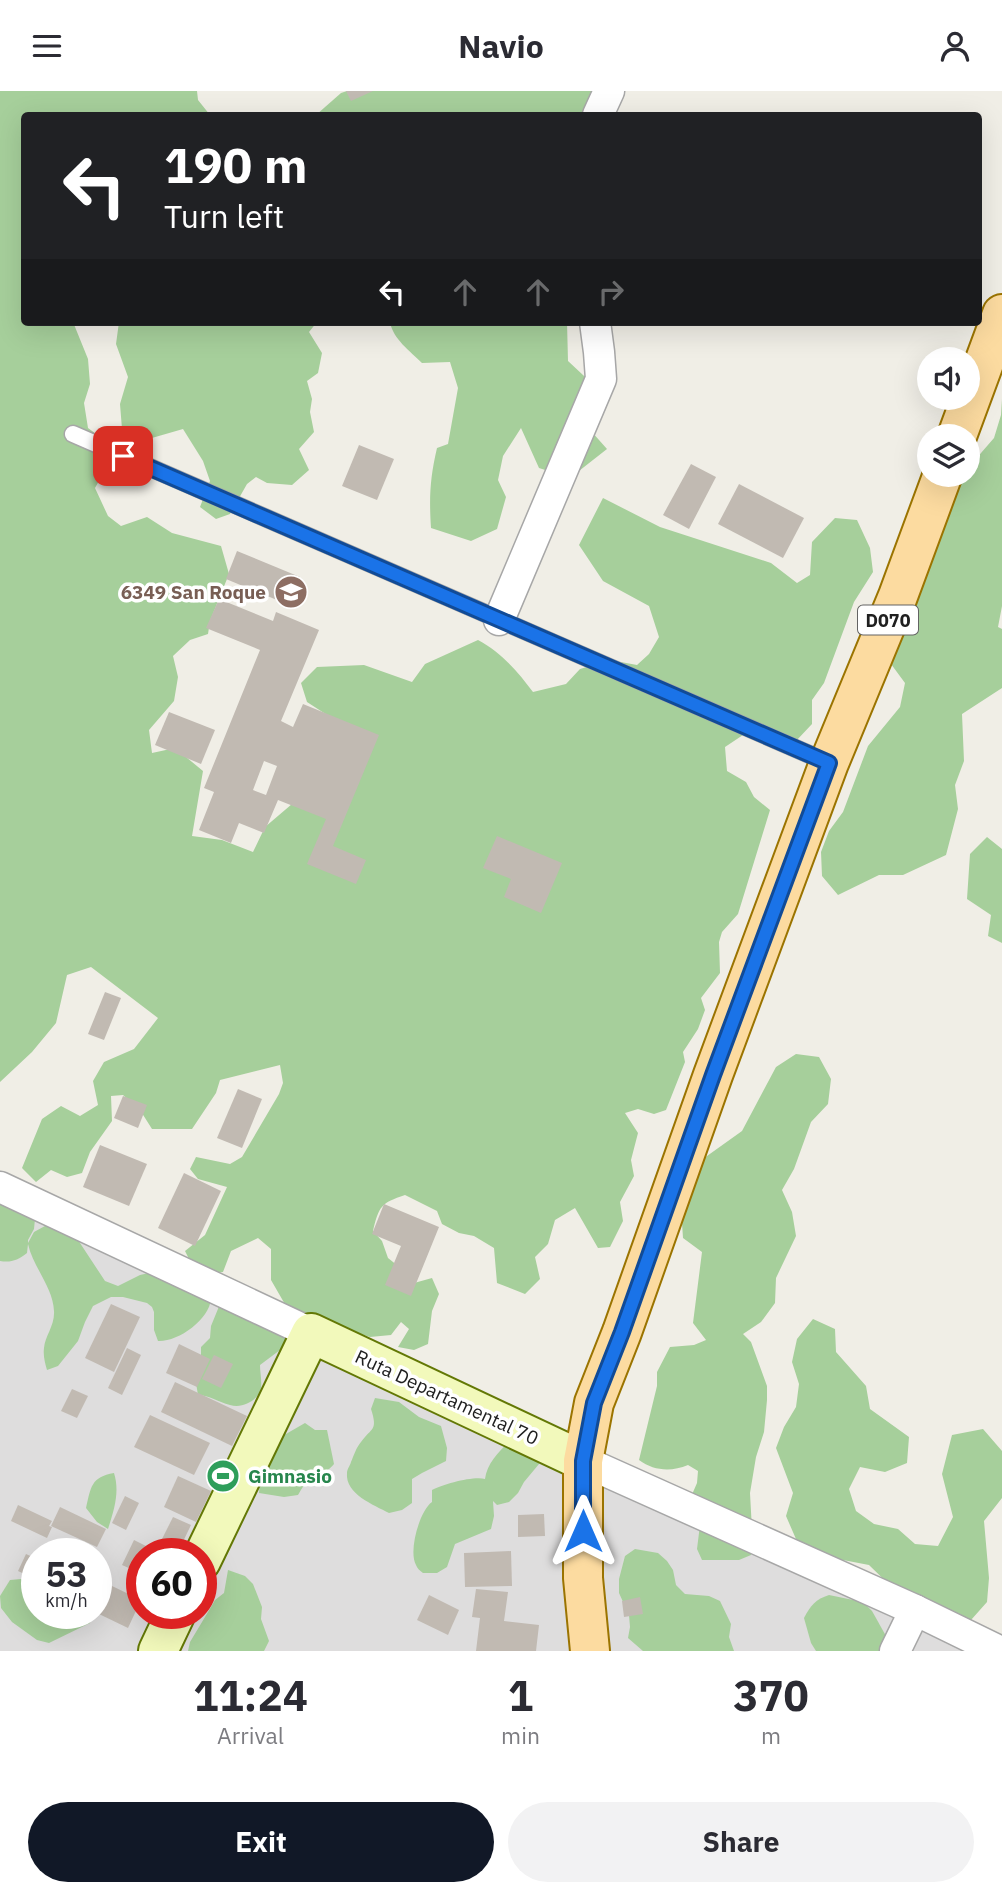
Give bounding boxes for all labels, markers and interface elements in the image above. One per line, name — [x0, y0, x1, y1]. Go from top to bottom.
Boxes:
text: Navio — [458, 25, 544, 67]
icon: menu — [28, 27, 66, 65]
icon: person — [936, 27, 974, 65]
text: 190 m — [164, 133, 308, 196]
icon: left — [49, 140, 140, 231]
text: Turn left — [164, 195, 284, 237]
icon: left — [373, 273, 411, 311]
icon: ahead — [446, 273, 484, 311]
icon: ahead — [519, 273, 557, 311]
icon: right — [592, 273, 630, 311]
map controls — [917, 347, 980, 487]
button: sound — [917, 347, 980, 410]
button: layers — [917, 424, 980, 487]
pin — [93, 426, 153, 486]
icon: arrive — [104, 437, 142, 475]
school or university icon: 6349 San Roque — [272, 573, 310, 611]
place label: 6349 San Roque — [121, 580, 266, 604]
road number: D070 — [858, 605, 918, 635]
street label: Ruta Departamental 70 — [352, 1344, 542, 1450]
sports icon: Gimnasio — [204, 1457, 242, 1495]
place label: Gimnasio — [248, 1464, 332, 1488]
position arrow — [546, 1494, 620, 1568]
speed limit sign: 60 — [126, 1538, 217, 1629]
text: 53 — [45, 1551, 88, 1597]
text: km/h — [45, 1589, 88, 1612]
text: 11:24 — [193, 1668, 308, 1723]
text: 1 — [508, 1668, 533, 1723]
text: 370 — [733, 1668, 809, 1723]
text: Arrival — [217, 1720, 284, 1750]
text: min — [501, 1720, 540, 1750]
text: m — [761, 1720, 781, 1750]
button: Exit — [28, 1802, 494, 1882]
button: Share — [508, 1802, 974, 1882]

